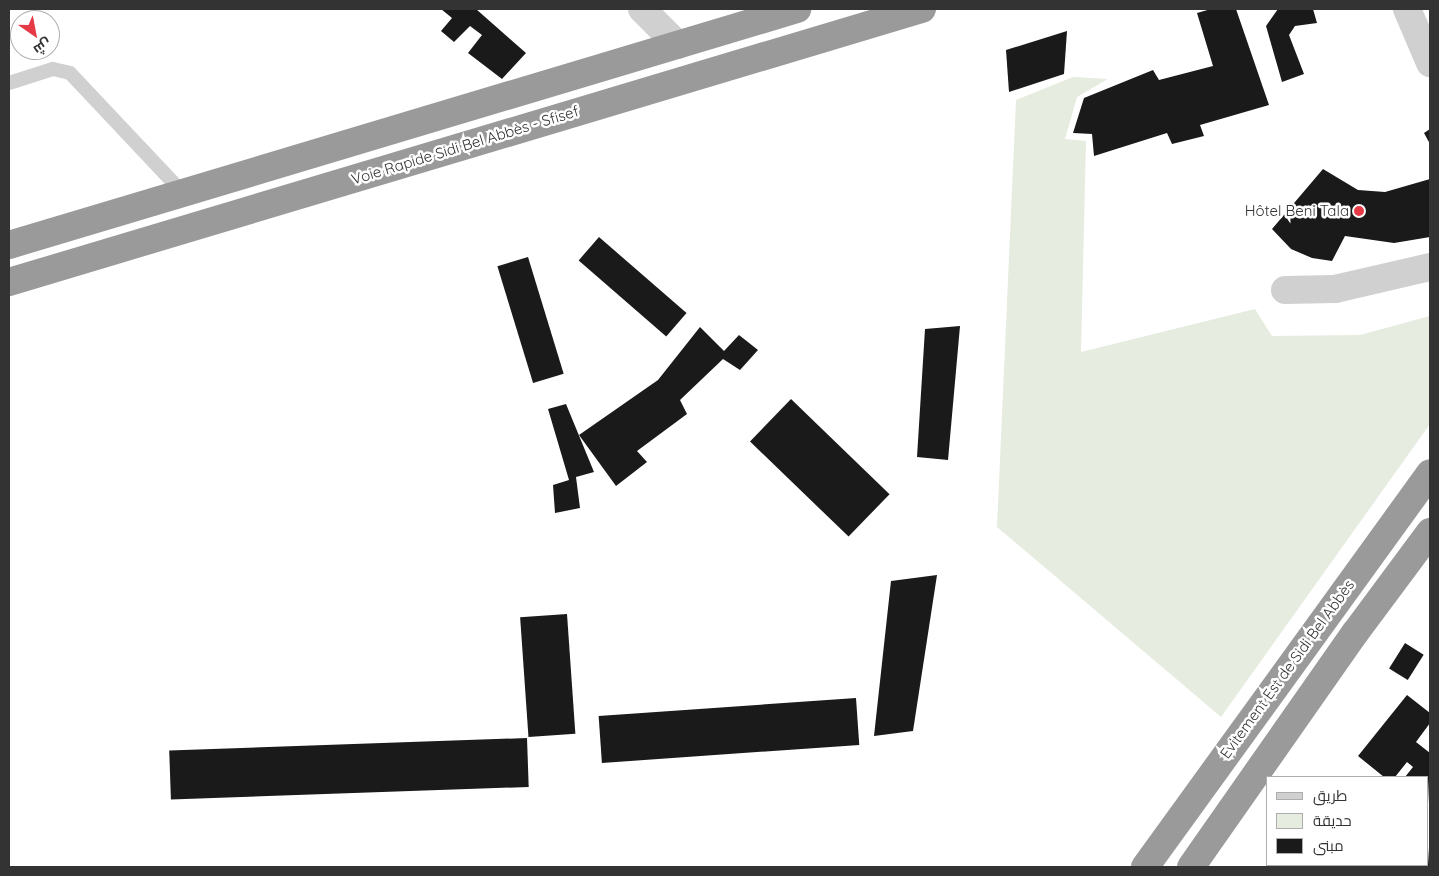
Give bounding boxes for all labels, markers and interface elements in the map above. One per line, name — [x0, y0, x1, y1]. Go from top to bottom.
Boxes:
north arrow — [10, 10, 60, 60]
text: ش — [30, 34, 55, 59]
street label: Voie Rapide Sidi Bel Abbès - Sfisef — [349, 102, 581, 188]
place label: Hôtel Beni Tala — [1245, 202, 1349, 220]
marker: Hôtel Beni Tala — [1353, 205, 1365, 217]
street label: Evitement Est de Sidi Bel Abbès — [1216, 576, 1358, 762]
legend — [1266, 776, 1429, 866]
text: طريق — [1313, 786, 1347, 805]
text: حديقة — [1313, 811, 1352, 830]
text: مبنى — [1313, 836, 1344, 855]

